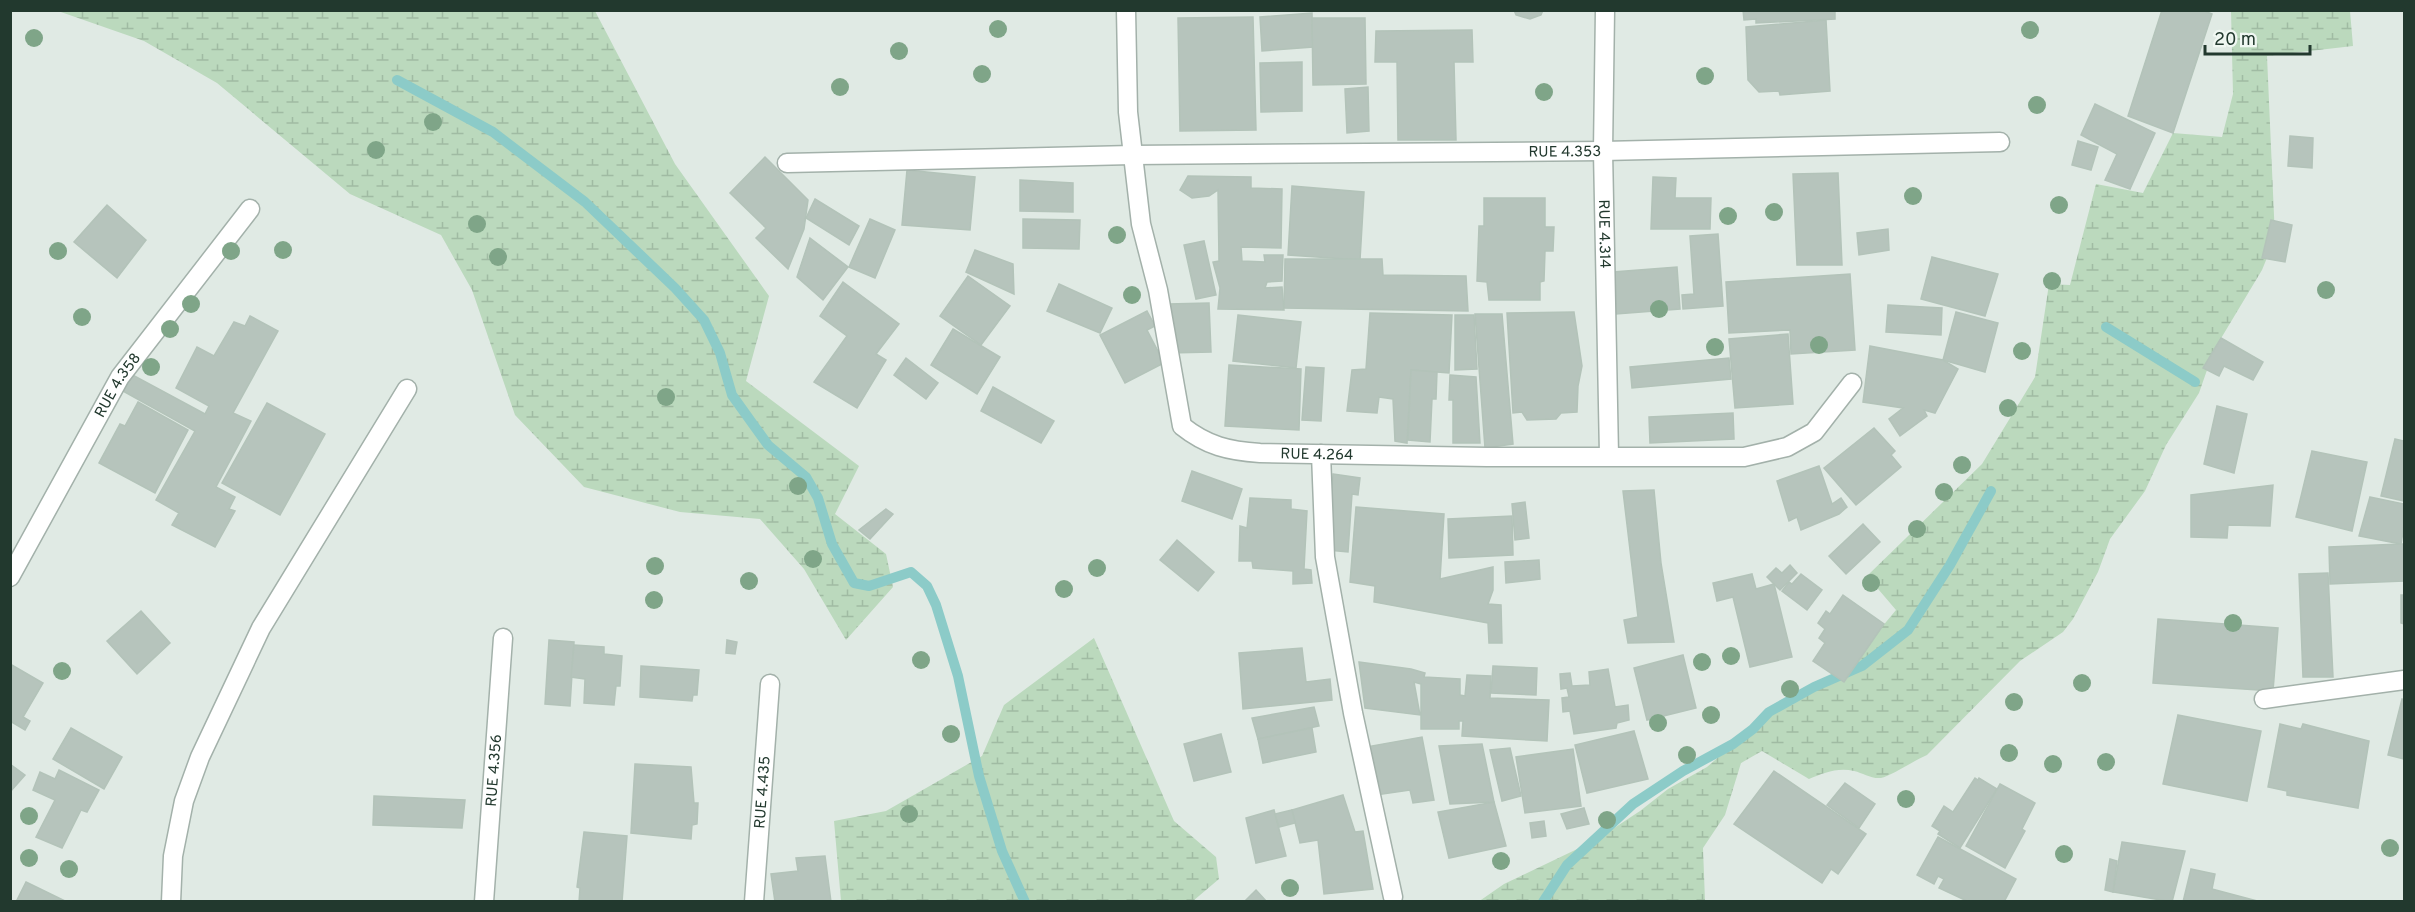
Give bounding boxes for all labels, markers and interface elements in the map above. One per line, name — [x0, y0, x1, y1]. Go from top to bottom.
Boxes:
scale bar — [2205, 18, 2310, 56]
text: 20 m — [2214, 29, 2256, 52]
street label: RUE 4.353 — [1528, 143, 1601, 163]
street label: RUE 4.314 — [1593, 199, 1613, 269]
street label: RUE 4.358 — [91, 350, 146, 421]
street label: RUE 4.264 — [1280, 445, 1353, 466]
street label: RUE 4.356 — [483, 733, 507, 807]
street label: RUE 4.435 — [751, 755, 776, 830]

